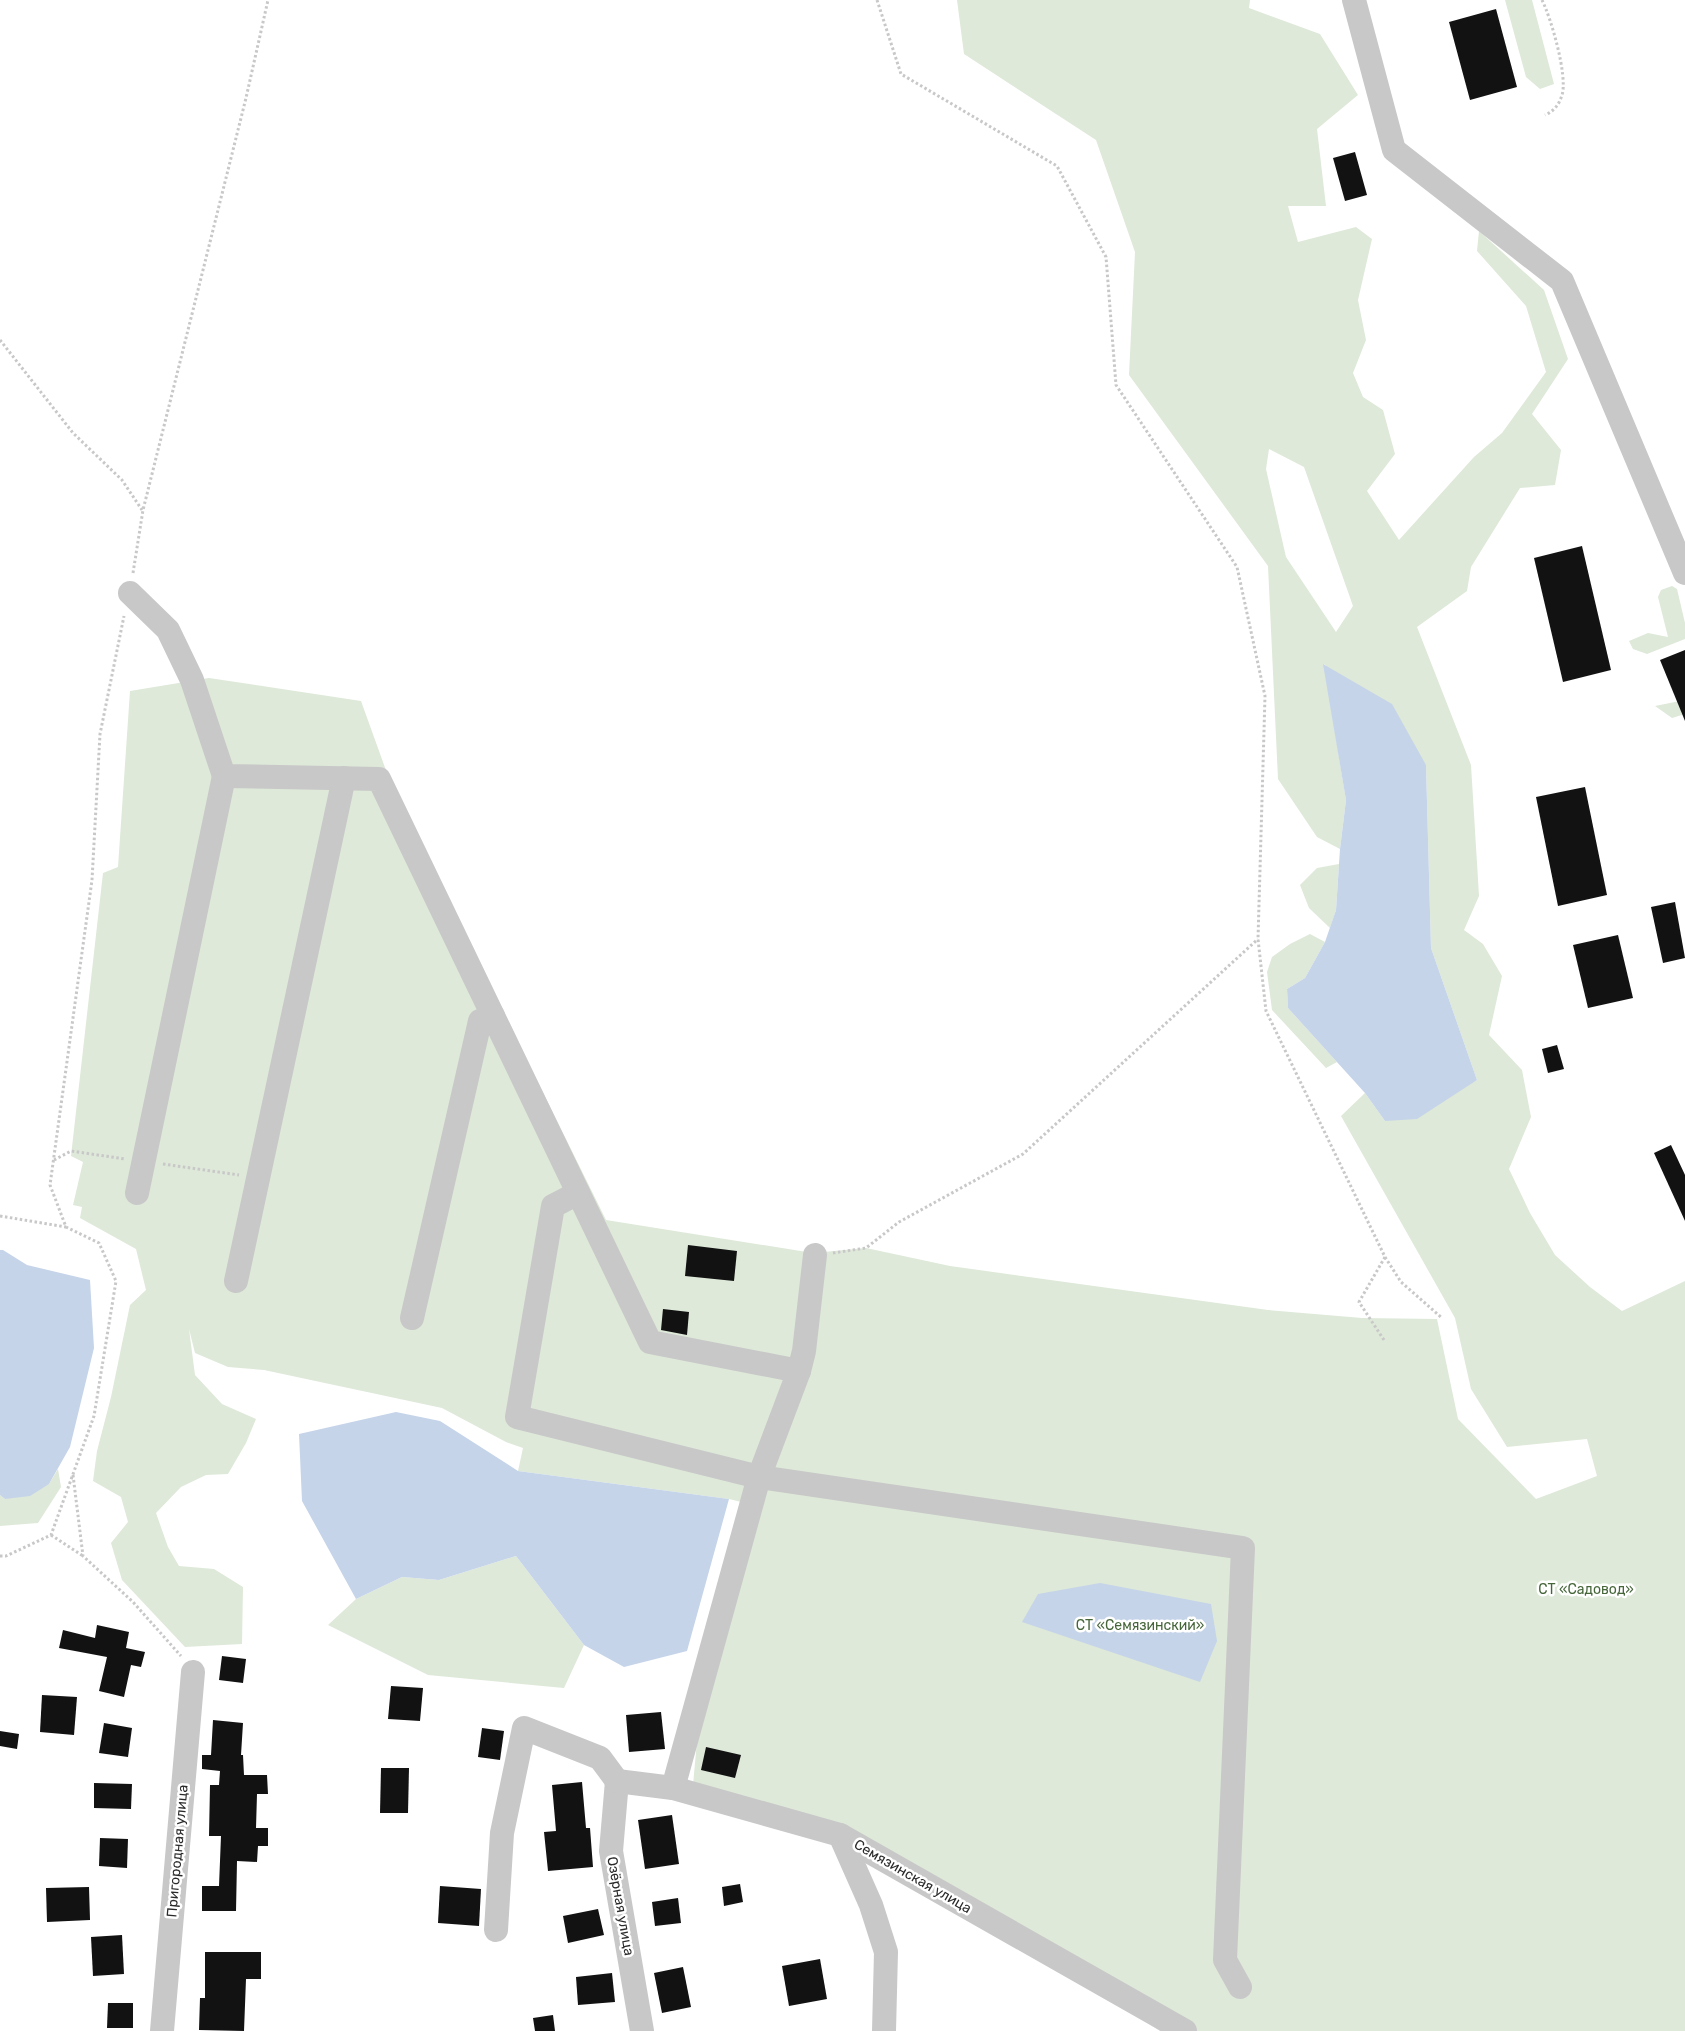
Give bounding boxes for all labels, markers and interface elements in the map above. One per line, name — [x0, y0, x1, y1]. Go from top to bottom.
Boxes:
park label: СТ «Садовод» — [1538, 1581, 1634, 1598]
park label: СТ «Семязинский» — [1076, 1617, 1204, 1634]
street label: Пригородная улица — [163, 1784, 192, 1918]
street label: Семязинская улица — [851, 1836, 975, 1917]
street label: Озёрная улица — [603, 1855, 638, 1957]

